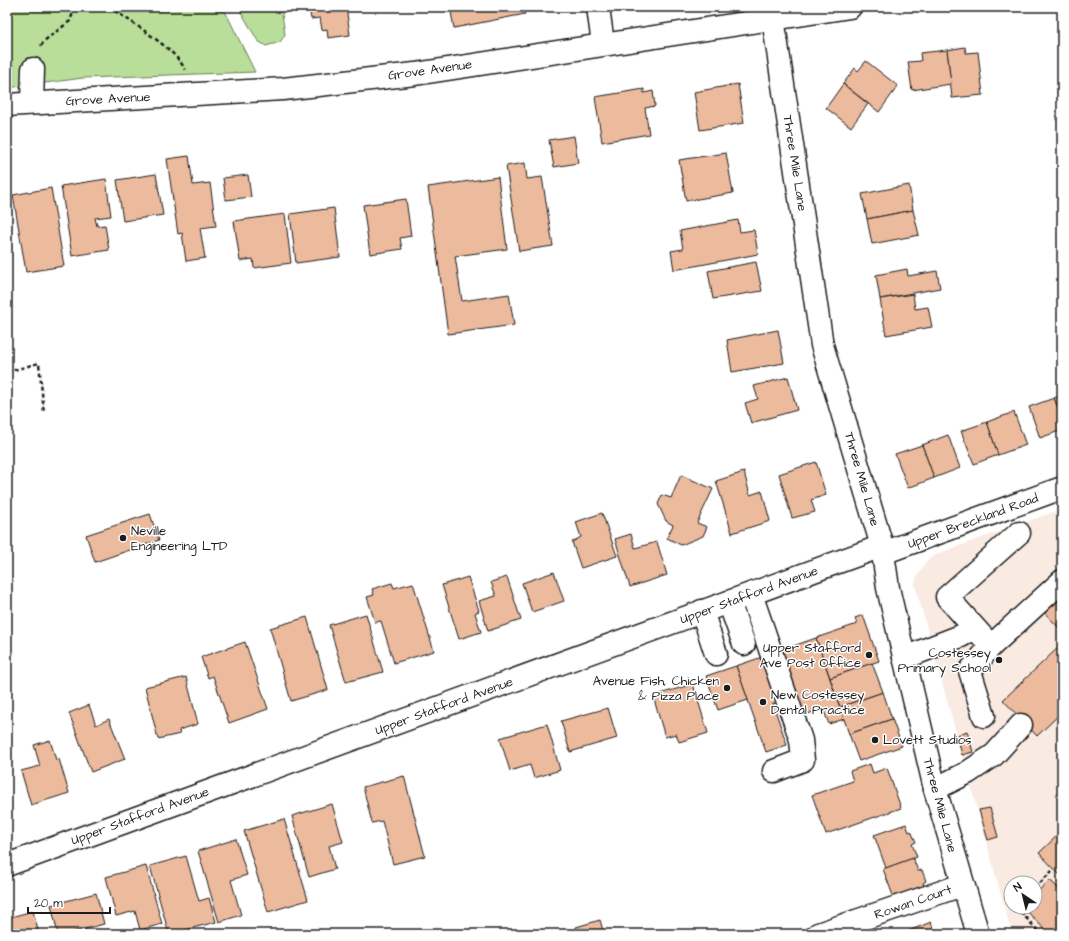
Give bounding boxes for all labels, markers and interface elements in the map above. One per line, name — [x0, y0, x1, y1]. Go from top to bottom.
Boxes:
street label: Grove Avenue — [387, 55, 473, 85]
street label: Grove Avenue — [65, 88, 151, 110]
street label: Three Mile Lane — [779, 114, 811, 212]
street label: Three Mile Lane — [840, 430, 884, 528]
street label: Upper Breckland Road — [905, 489, 1041, 553]
place label: Neville Engineering LTD — [131, 522, 228, 556]
marker: Neville Engineering LTD — [118, 533, 128, 543]
street label: Upper Stafford Avenue — [678, 562, 820, 628]
place label: Upper Stafford Ave Post Office — [760, 639, 861, 672]
place label: Costessey Primary School — [898, 644, 991, 678]
marker: Upper Stafford Ave Post Office — [864, 650, 874, 660]
marker: Costessey Primary School — [994, 655, 1004, 665]
place label: Avenue Fish, Chicken & Pizza Place — [593, 672, 719, 705]
street label: Upper Stafford Avenue — [373, 673, 515, 739]
marker: Avenue Fish, Chicken & Pizza Place — [722, 683, 732, 693]
place label: New Costessey Dental Practice — [771, 686, 865, 719]
marker: New Costessey Dental Practice — [758, 697, 768, 707]
place label: Lovett Studios — [883, 731, 972, 749]
marker: Lovett Studios — [870, 735, 880, 745]
street label: Three Mile Lane — [919, 756, 961, 854]
street label: Upper Stafford Avenue — [69, 783, 211, 849]
north arrow — [1003, 875, 1043, 915]
text: N — [1010, 879, 1025, 895]
street label: Rowan Court — [872, 880, 955, 924]
scale bar — [28, 889, 110, 915]
text: 20 m — [34, 895, 63, 912]

